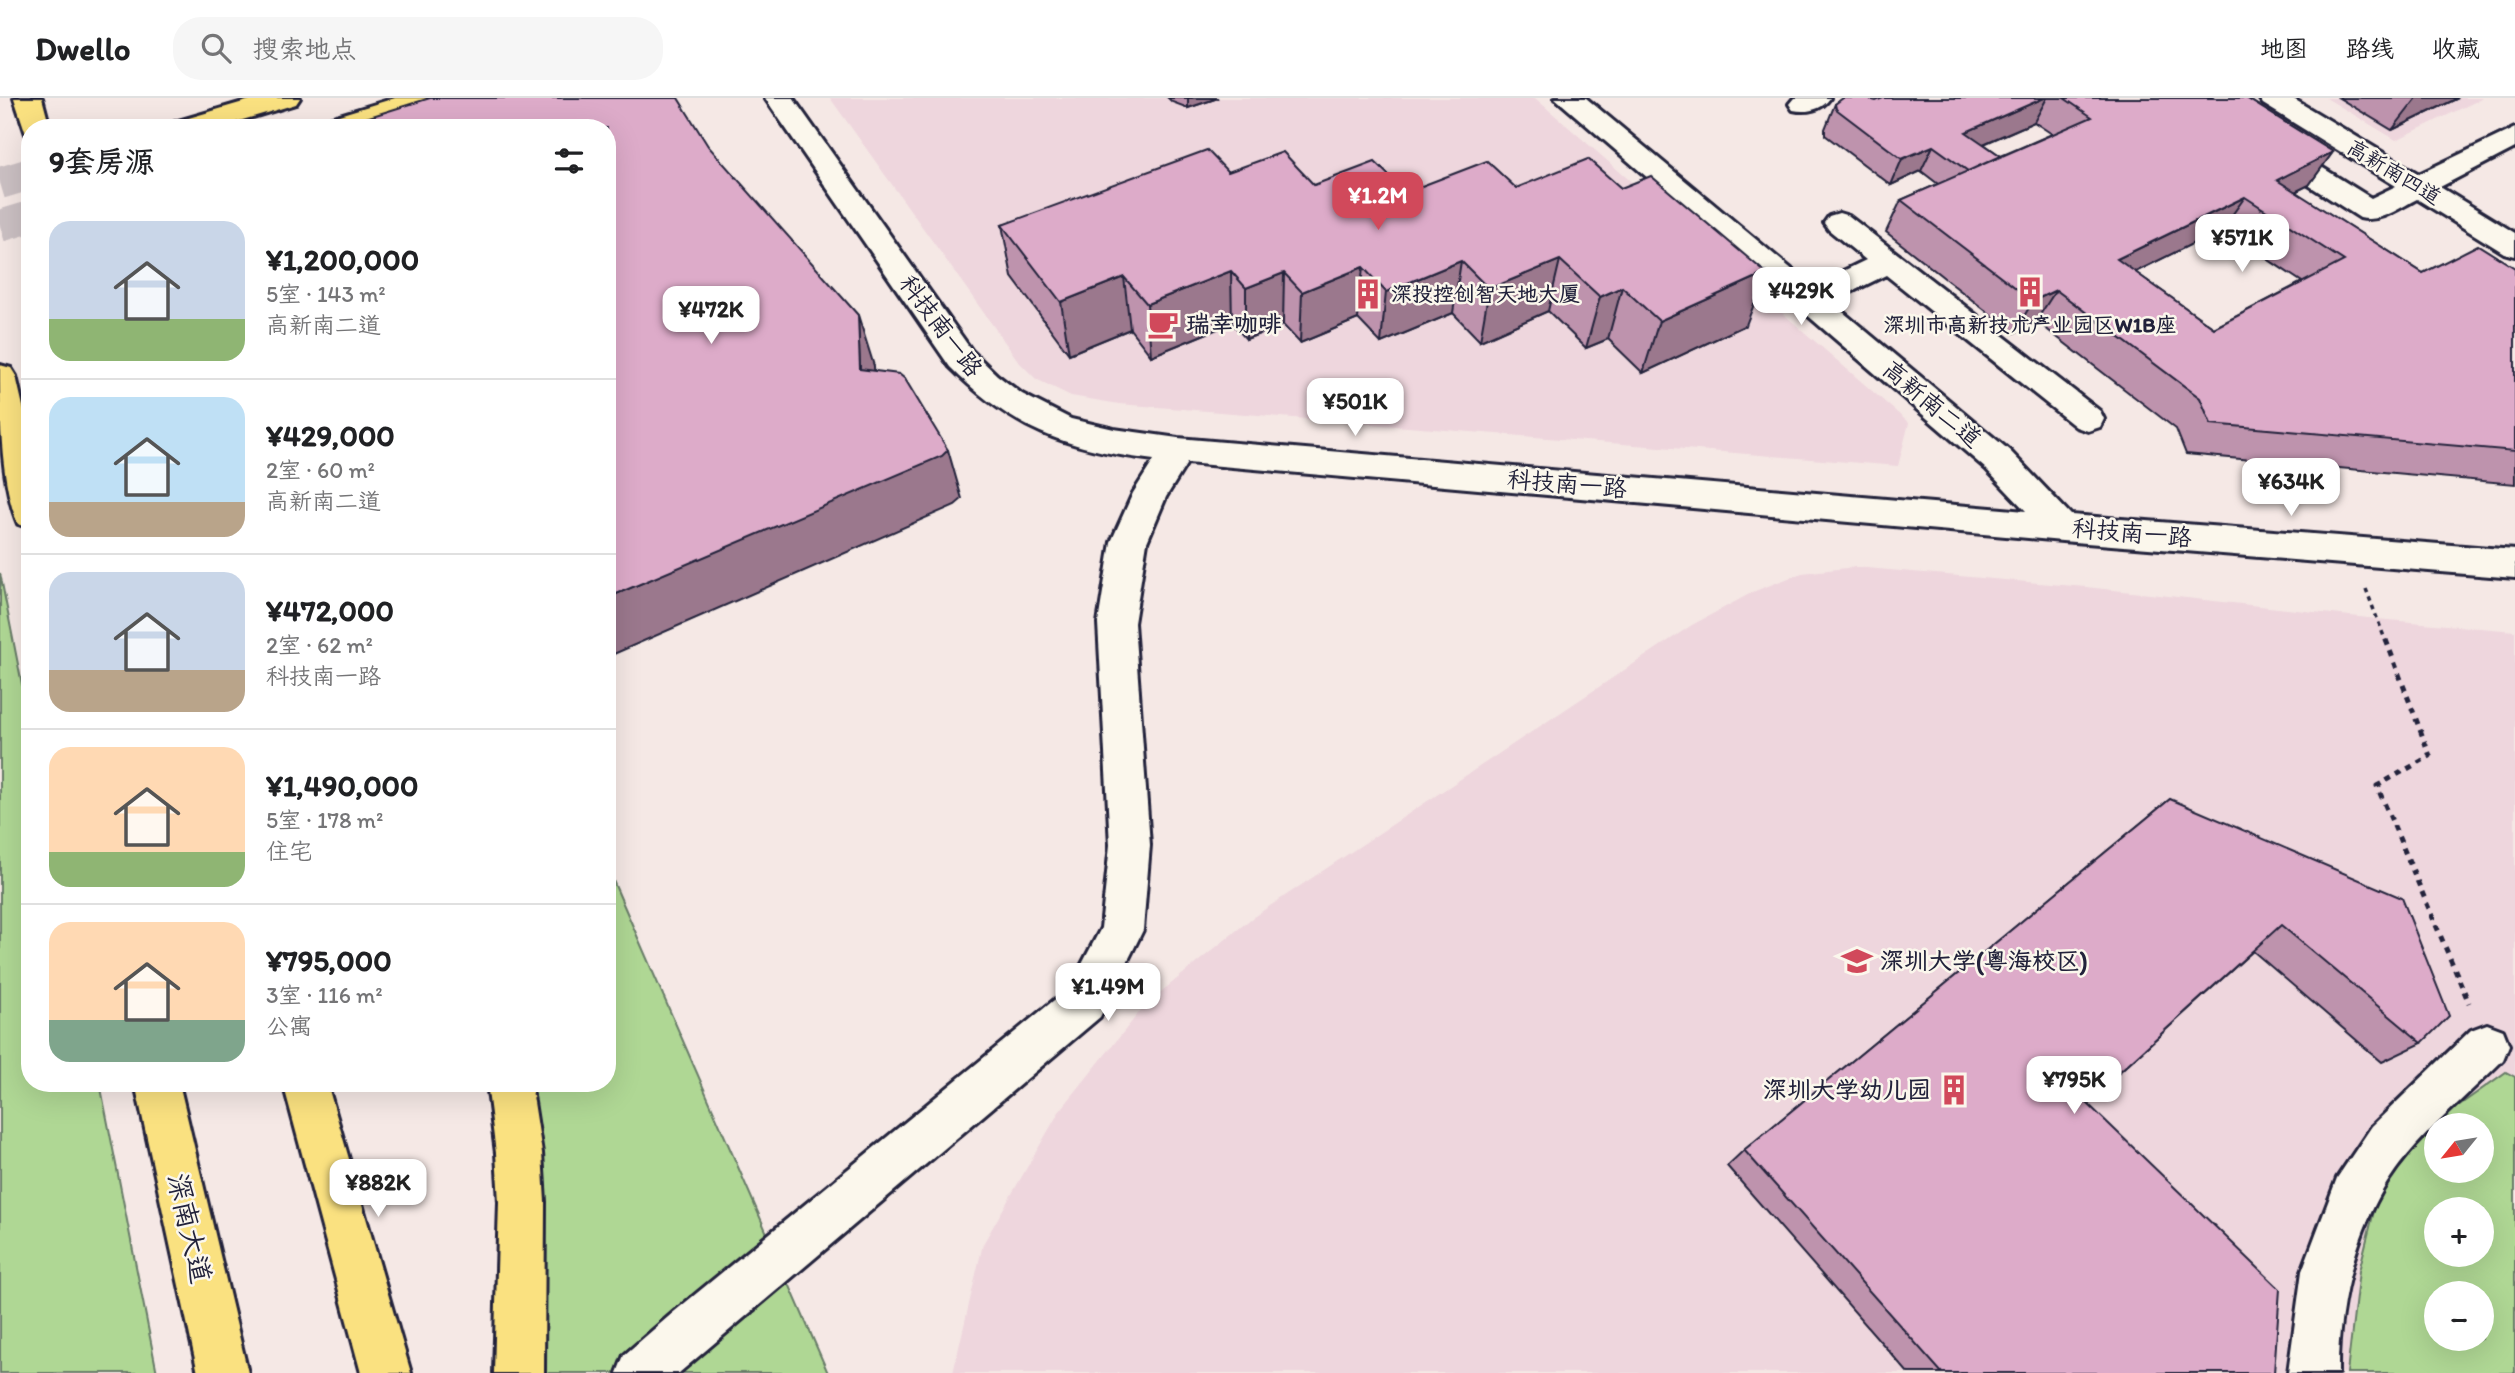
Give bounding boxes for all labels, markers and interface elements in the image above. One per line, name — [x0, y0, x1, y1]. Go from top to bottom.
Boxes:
search box — [173, 17, 663, 80]
text: Dwello — [35, 29, 131, 68]
icon: search — [197, 29, 235, 67]
text: 搜索地点 — [253, 33, 357, 65]
text: 地图 — [2260, 34, 2308, 63]
text: 路线 — [2346, 34, 2394, 63]
text: 收藏 — [2432, 34, 2480, 63]
street label: 高新南四道 — [2343, 134, 2446, 209]
icon: filters — [550, 142, 588, 180]
text: 9套房源 — [49, 143, 155, 180]
pin: ¥1.2M — [1329, 172, 1427, 232]
text: ¥1.2M — [1348, 181, 1408, 209]
pin: ¥571K — [2193, 214, 2291, 274]
text: ¥571K — [2211, 223, 2273, 251]
text: ¥1,200,000 — [266, 241, 419, 278]
icon: home — [105, 249, 189, 333]
pin: ¥429K — [1752, 268, 1850, 327]
street label: 科技南一路 — [894, 269, 989, 382]
building icon: 深圳市高新技术产业园区W1B座 — [2013, 275, 2047, 309]
text: ¥429K — [1768, 276, 1834, 304]
building icon: 深投控创智天地大厦 — [1351, 277, 1385, 311]
text: 5室 · 143 m² — [266, 280, 386, 308]
place label: 深投控创智天地大厦 — [1391, 281, 1580, 306]
pin: ¥472K — [662, 286, 760, 346]
text: ¥472K — [679, 295, 743, 323]
cafe icon: 瑞幸咖啡 — [1146, 307, 1180, 341]
place label: 瑞幸咖啡 — [1186, 309, 1282, 338]
text: 高新南二道 — [266, 311, 381, 339]
place label: 深圳市高新技术产业园区W1B座 — [1884, 312, 2176, 337]
street label: 高新南二道 — [1877, 354, 1988, 453]
pin: ¥501K — [1306, 378, 1404, 438]
text: ¥501K — [1323, 387, 1387, 415]
text: ¥429,000 — [266, 417, 395, 454]
icon: home — [105, 425, 189, 509]
text: 2室 · 60 m² — [266, 456, 375, 484]
pin: ¥634K — [2242, 458, 2340, 518]
street label: 科技南一路 — [1506, 464, 1628, 503]
text: ¥634K — [2258, 467, 2324, 495]
text: 高新南二道 — [266, 487, 381, 515]
street label: 科技南一路 — [2071, 513, 2193, 552]
text: ¥472,000 — [266, 592, 394, 629]
icon: home — [105, 600, 189, 684]
text: 2室 · 62 m² — [266, 631, 373, 659]
text: 科技南一路 — [266, 662, 381, 690]
text: ¥1,490,000 — [266, 767, 419, 804]
icon: home — [105, 775, 189, 859]
text: 5室 · 178 m² — [266, 806, 383, 834]
text: 住宅 — [266, 837, 312, 865]
text: ¥795,000 — [266, 942, 392, 979]
school or university icon: 深圳大学(粤海校区) — [1840, 944, 1874, 978]
place label: 深圳大学(粤海校区) — [1880, 946, 2088, 976]
icon: home — [105, 950, 189, 1034]
pin: ¥1.49M — [1051, 964, 1165, 1023]
text: ¥1.49M — [1071, 972, 1145, 1000]
text: 3室 · 116 m² — [266, 981, 383, 1009]
text: 公寓 — [266, 1012, 312, 1040]
pin: ¥795K — [2025, 1056, 2123, 1116]
text: ¥795K — [2042, 1065, 2106, 1093]
building icon: 深圳大学幼儿园 — [1937, 1073, 1971, 1107]
place label: 深圳大学幼儿园 — [1763, 1075, 1931, 1104]
north arrow — [2424, 1113, 2494, 1183]
map controls — [2424, 1113, 2494, 1351]
pin: ¥882K — [329, 1160, 427, 1219]
text: ¥882K — [346, 1168, 410, 1196]
street label: 深南大道 — [161, 1170, 219, 1286]
button: + — [2424, 1197, 2494, 1267]
button: − — [2424, 1281, 2494, 1351]

